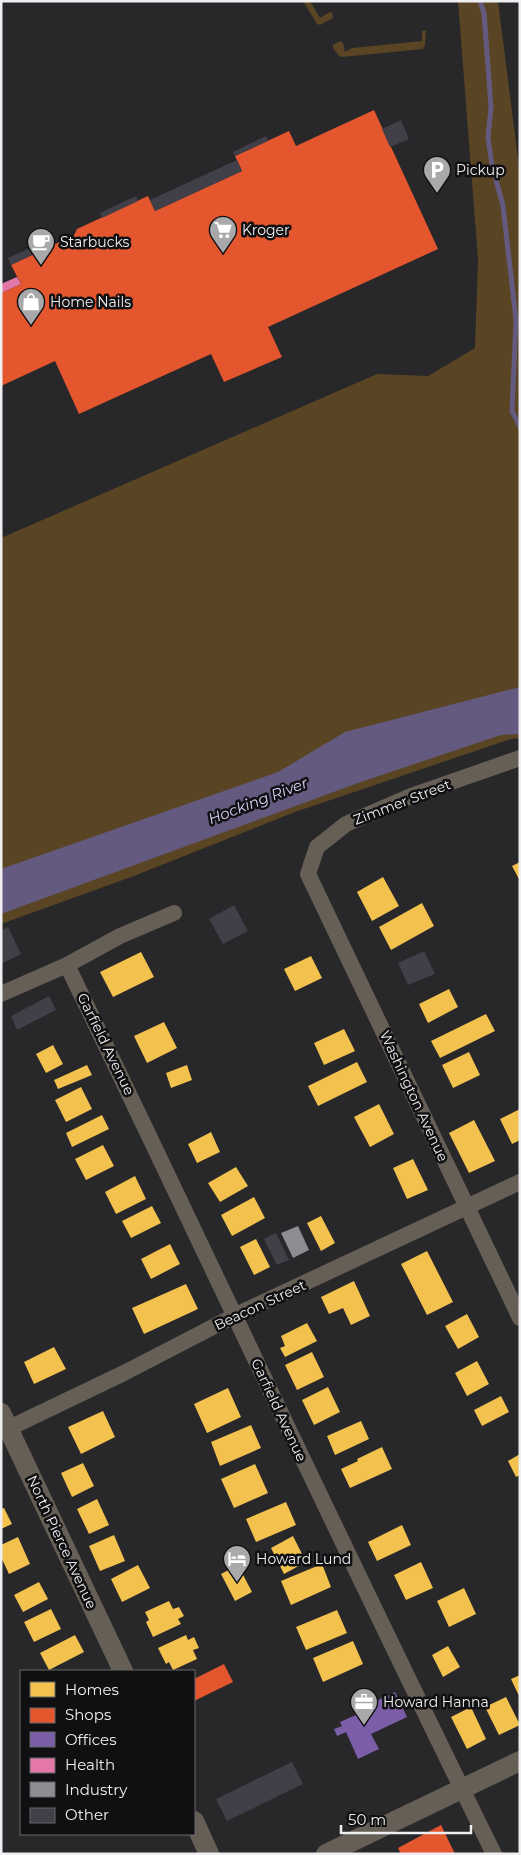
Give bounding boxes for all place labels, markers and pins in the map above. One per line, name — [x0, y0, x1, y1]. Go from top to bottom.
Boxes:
parking icon: Pickup — [422, 155, 452, 194]
place label: Pickup — [456, 161, 505, 179]
supermarket icon: Kroger — [208, 215, 238, 254]
place label: Kroger — [242, 221, 290, 239]
cafe icon: Starbucks — [26, 227, 56, 266]
place label: Starbucks — [60, 233, 130, 251]
shop icon: Home Nails — [16, 287, 46, 326]
place label: Home Nails — [50, 293, 131, 311]
hotel icon: Howard Lund — [222, 1544, 252, 1583]
place label: Howard Lund — [256, 1550, 351, 1568]
office icon: Howard Hanna — [349, 1687, 379, 1726]
place label: Howard Hanna — [383, 1693, 489, 1711]

